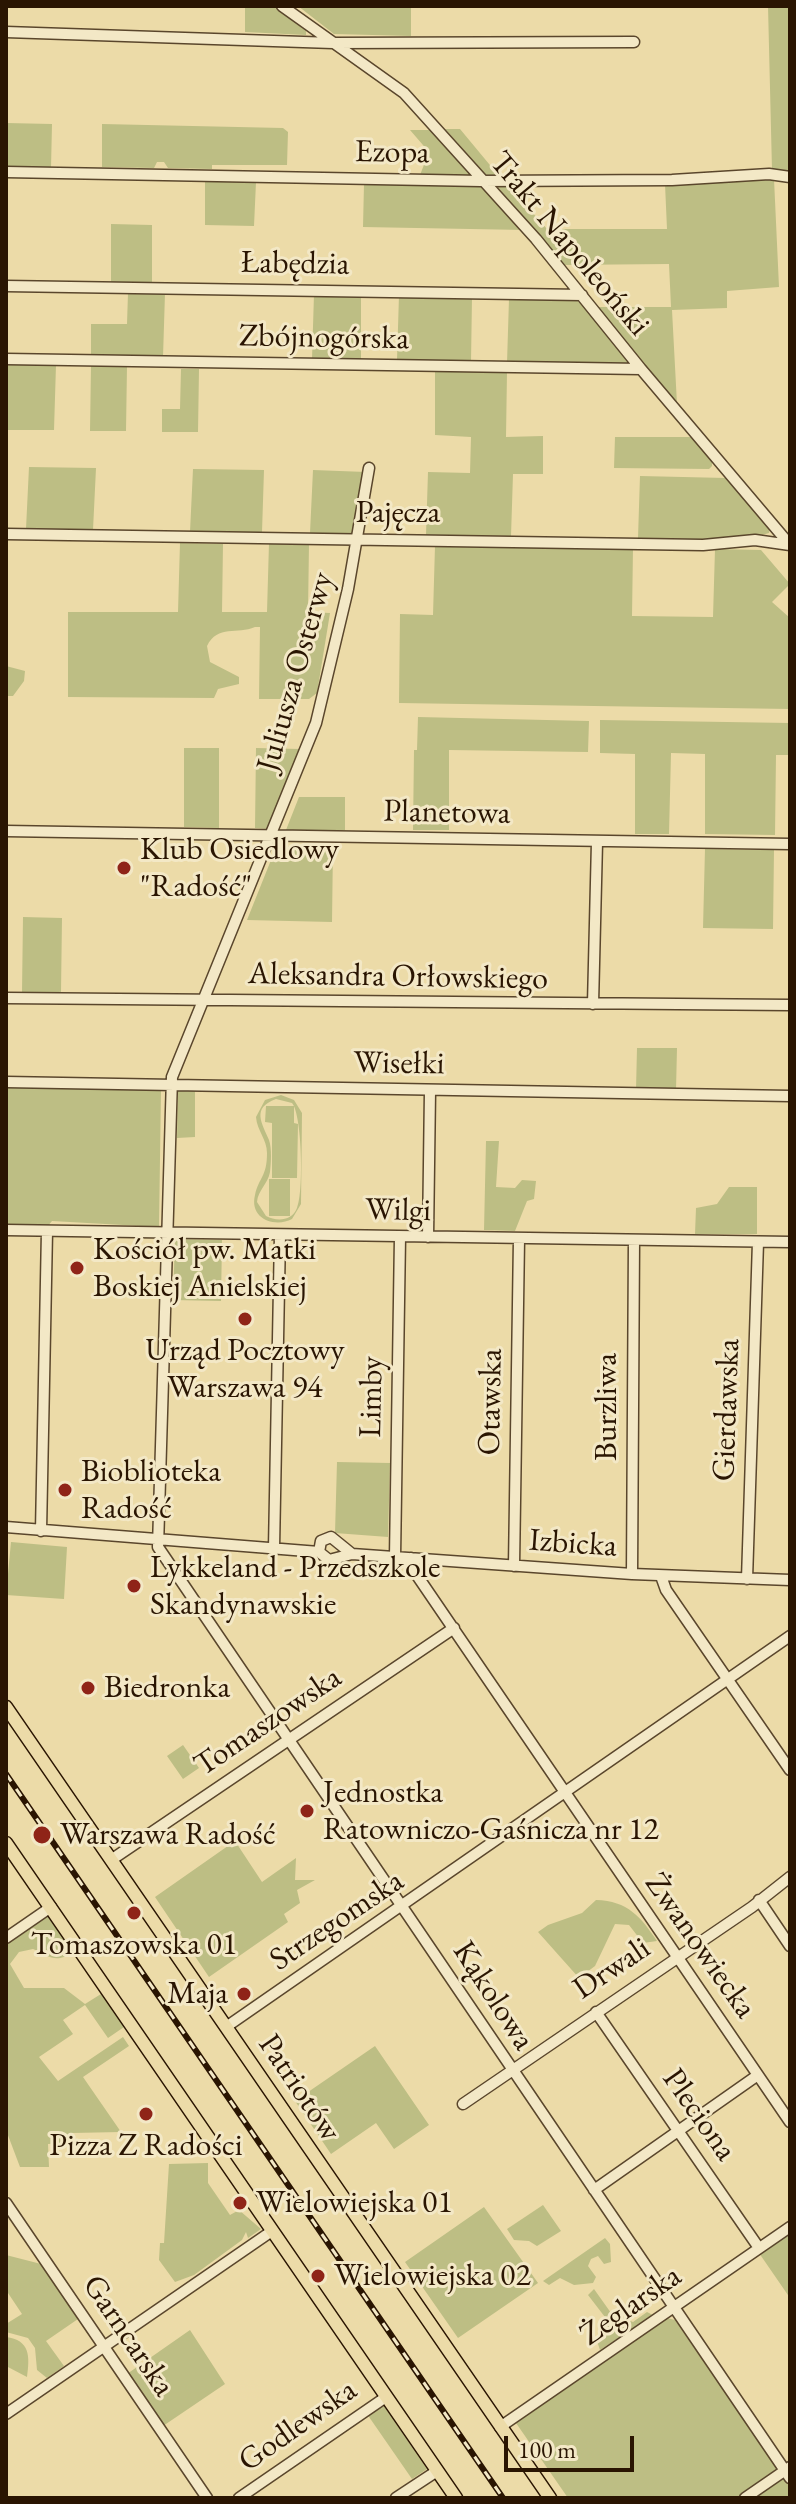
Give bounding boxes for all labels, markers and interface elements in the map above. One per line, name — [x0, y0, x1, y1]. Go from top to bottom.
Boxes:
street label: Ezopa — [354, 133, 430, 173]
street label: Trakt Napoleoński — [481, 144, 657, 344]
street label: Łabędzia — [240, 244, 350, 284]
street label: Zbójnogórska — [239, 317, 409, 359]
street label: Pajęcza — [356, 494, 440, 532]
street label: Juliusza Osterwy — [249, 568, 343, 776]
street label: Planetowa — [383, 793, 511, 833]
place label: Klub Osiedlowy "Radość" — [140, 831, 339, 906]
marker: Klub Osiedlowy "Radość" — [115, 859, 133, 877]
street label: Aleksandra Orłowskiego — [248, 955, 548, 999]
street label: Wisełki — [353, 1044, 445, 1084]
street label: Wilgi — [365, 1191, 431, 1231]
place label: Kościół pw. Matki Boskiej Anielskiej — [93, 1231, 316, 1306]
marker: Kościół pw. Matki Boskiej Anielskiej — [68, 1259, 86, 1277]
marker: Urząd Pocztowy Warszawa 94 — [236, 1310, 254, 1328]
place label: Urząd Pocztowy Warszawa 94 — [145, 1332, 345, 1407]
street label: Gierdawska — [705, 1338, 749, 1482]
street label: Otawska — [471, 1348, 511, 1456]
street label: Burzliwa — [588, 1353, 626, 1461]
street label: Limby — [352, 1356, 392, 1438]
place label: Bioblioteka Radość — [81, 1453, 221, 1528]
marker: Bioblioteka Radość — [56, 1481, 74, 1499]
street label: Izbicka — [528, 1522, 618, 1566]
place label: Lykkeland - Przedszkole Skandynawskie — [150, 1549, 440, 1624]
marker: Lykkeland - Przedszkole Skandynawskie — [125, 1577, 143, 1595]
street label: Tomaszowska — [187, 1659, 349, 1785]
place label: Biedronka — [104, 1669, 230, 1707]
marker: Biedronka — [79, 1679, 97, 1697]
place label: Jednostka Ratowniczo-Gaśnicza nr 12 — [323, 1774, 659, 1849]
marker: Jednostka Ratowniczo-Gaśnicza nr 12 — [298, 1802, 316, 1820]
place label: Warszawa Radość — [60, 1816, 276, 1854]
marker: Warszawa Radość — [31, 1824, 53, 1846]
street label: Strzegomska — [263, 1862, 411, 1980]
street label: Żwanowiecka — [636, 1866, 764, 2026]
marker: Tomaszowska 01 — [125, 1904, 143, 1922]
place label: Tomaszowska 01 — [31, 1926, 237, 1964]
street label: Drwali — [566, 1929, 658, 2009]
street label: Kąkolowa — [444, 1934, 542, 2058]
place label: Maja — [167, 1975, 228, 2013]
marker: Maja — [235, 1985, 253, 2003]
street label: Patriotów — [249, 2027, 349, 2149]
street label: Pleciona — [653, 2061, 745, 2169]
marker: Pizza Z Radości — [137, 2105, 155, 2123]
place label: Pizza Z Radości — [49, 2127, 243, 2165]
place label: Wielowiejska 01 — [256, 2184, 453, 2222]
marker: Wielowiejska 01 — [231, 2194, 249, 2212]
place label: Wielowiejska 02 — [334, 2257, 531, 2295]
street label: Żeglarska — [573, 2257, 689, 2355]
marker: Wielowiejska 02 — [309, 2267, 327, 2285]
street label: Garncarska — [74, 2268, 182, 2404]
street label: Godlewska — [231, 2371, 365, 2481]
scale bar — [508, 2420, 638, 2470]
text: 100 m — [518, 2434, 576, 2465]

